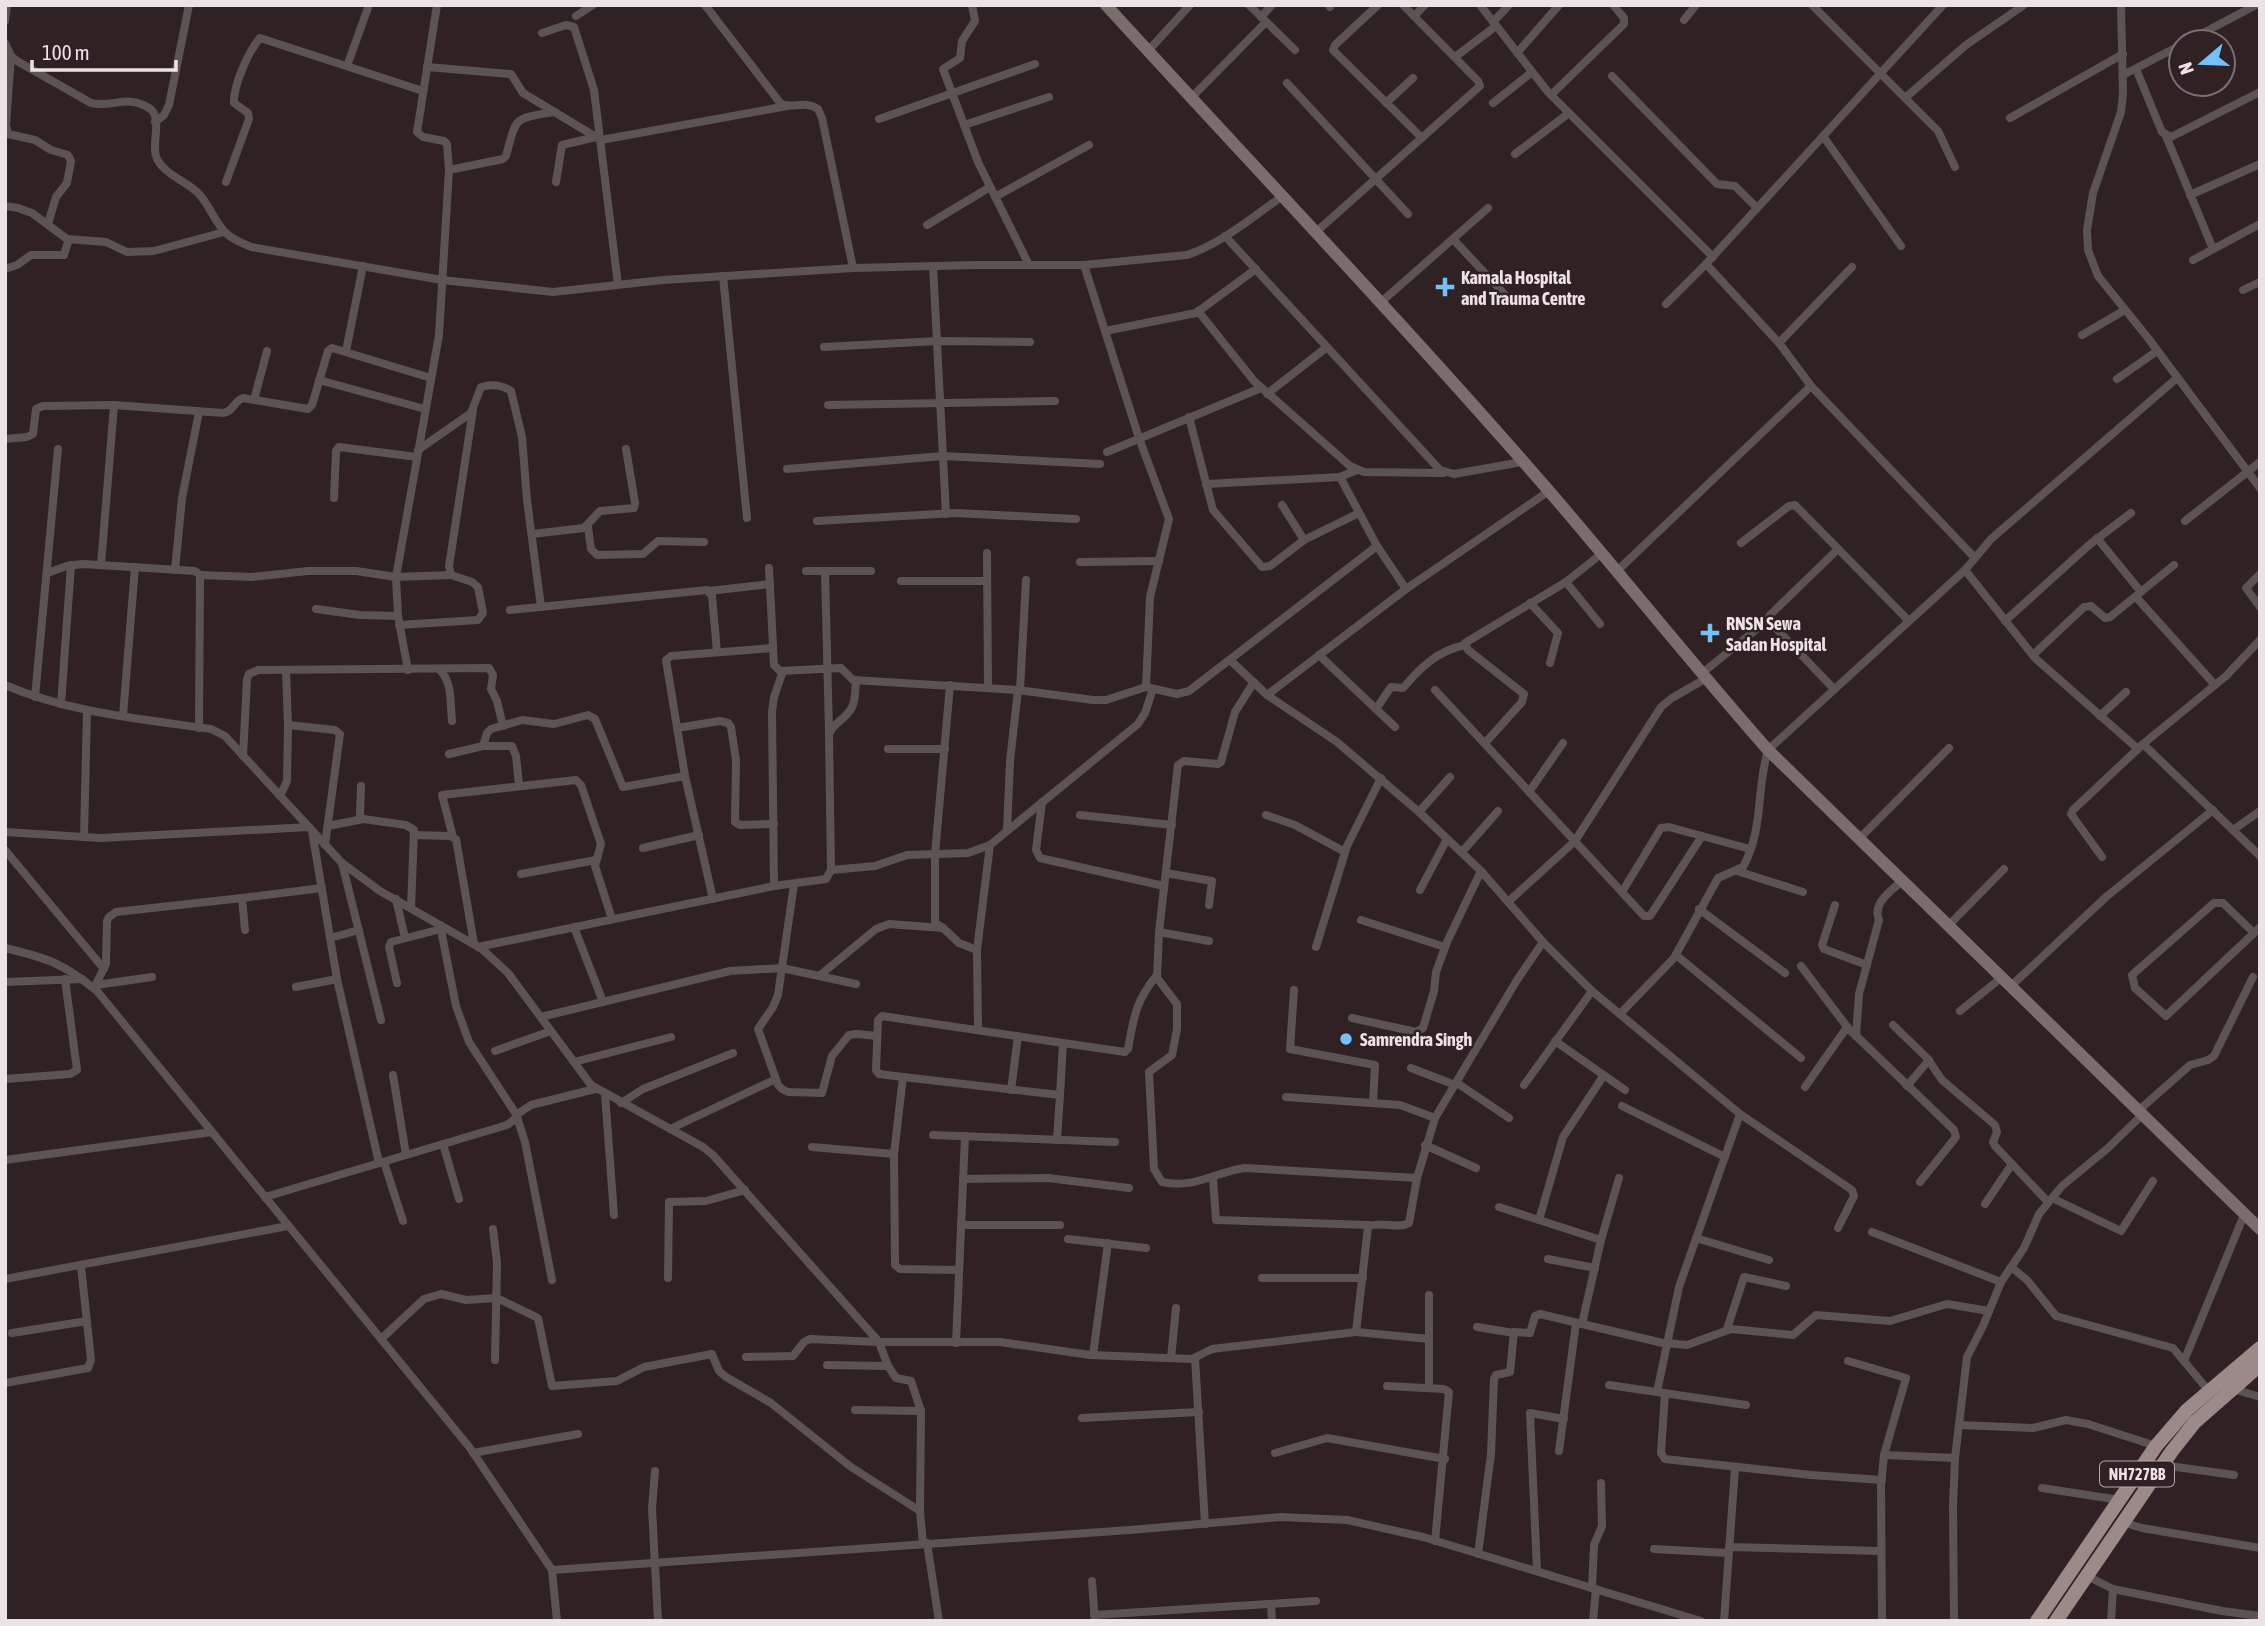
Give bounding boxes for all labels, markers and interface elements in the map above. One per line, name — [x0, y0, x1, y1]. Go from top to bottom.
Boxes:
scale bar — [32, 28, 175, 72]
north arrow — [2167, 28, 2237, 98]
text: 100 m — [42, 40, 90, 64]
text: N — [2174, 60, 2198, 77]
place label: Kamala Hospital and Trauma Centre — [1461, 267, 1585, 309]
marker: Kamala Hospital and Trauma Centre — [1435, 277, 1455, 297]
place label: RNSN Sewa Sadan Hospital — [1726, 613, 1827, 655]
marker: RNSN Sewa Sadan Hospital — [1700, 623, 1720, 643]
place label: Samrendra Singh — [1360, 1029, 1473, 1050]
marker: Samrendra Singh — [1338, 1031, 1354, 1047]
road number: NH727BB — [2100, 1462, 2174, 1486]

